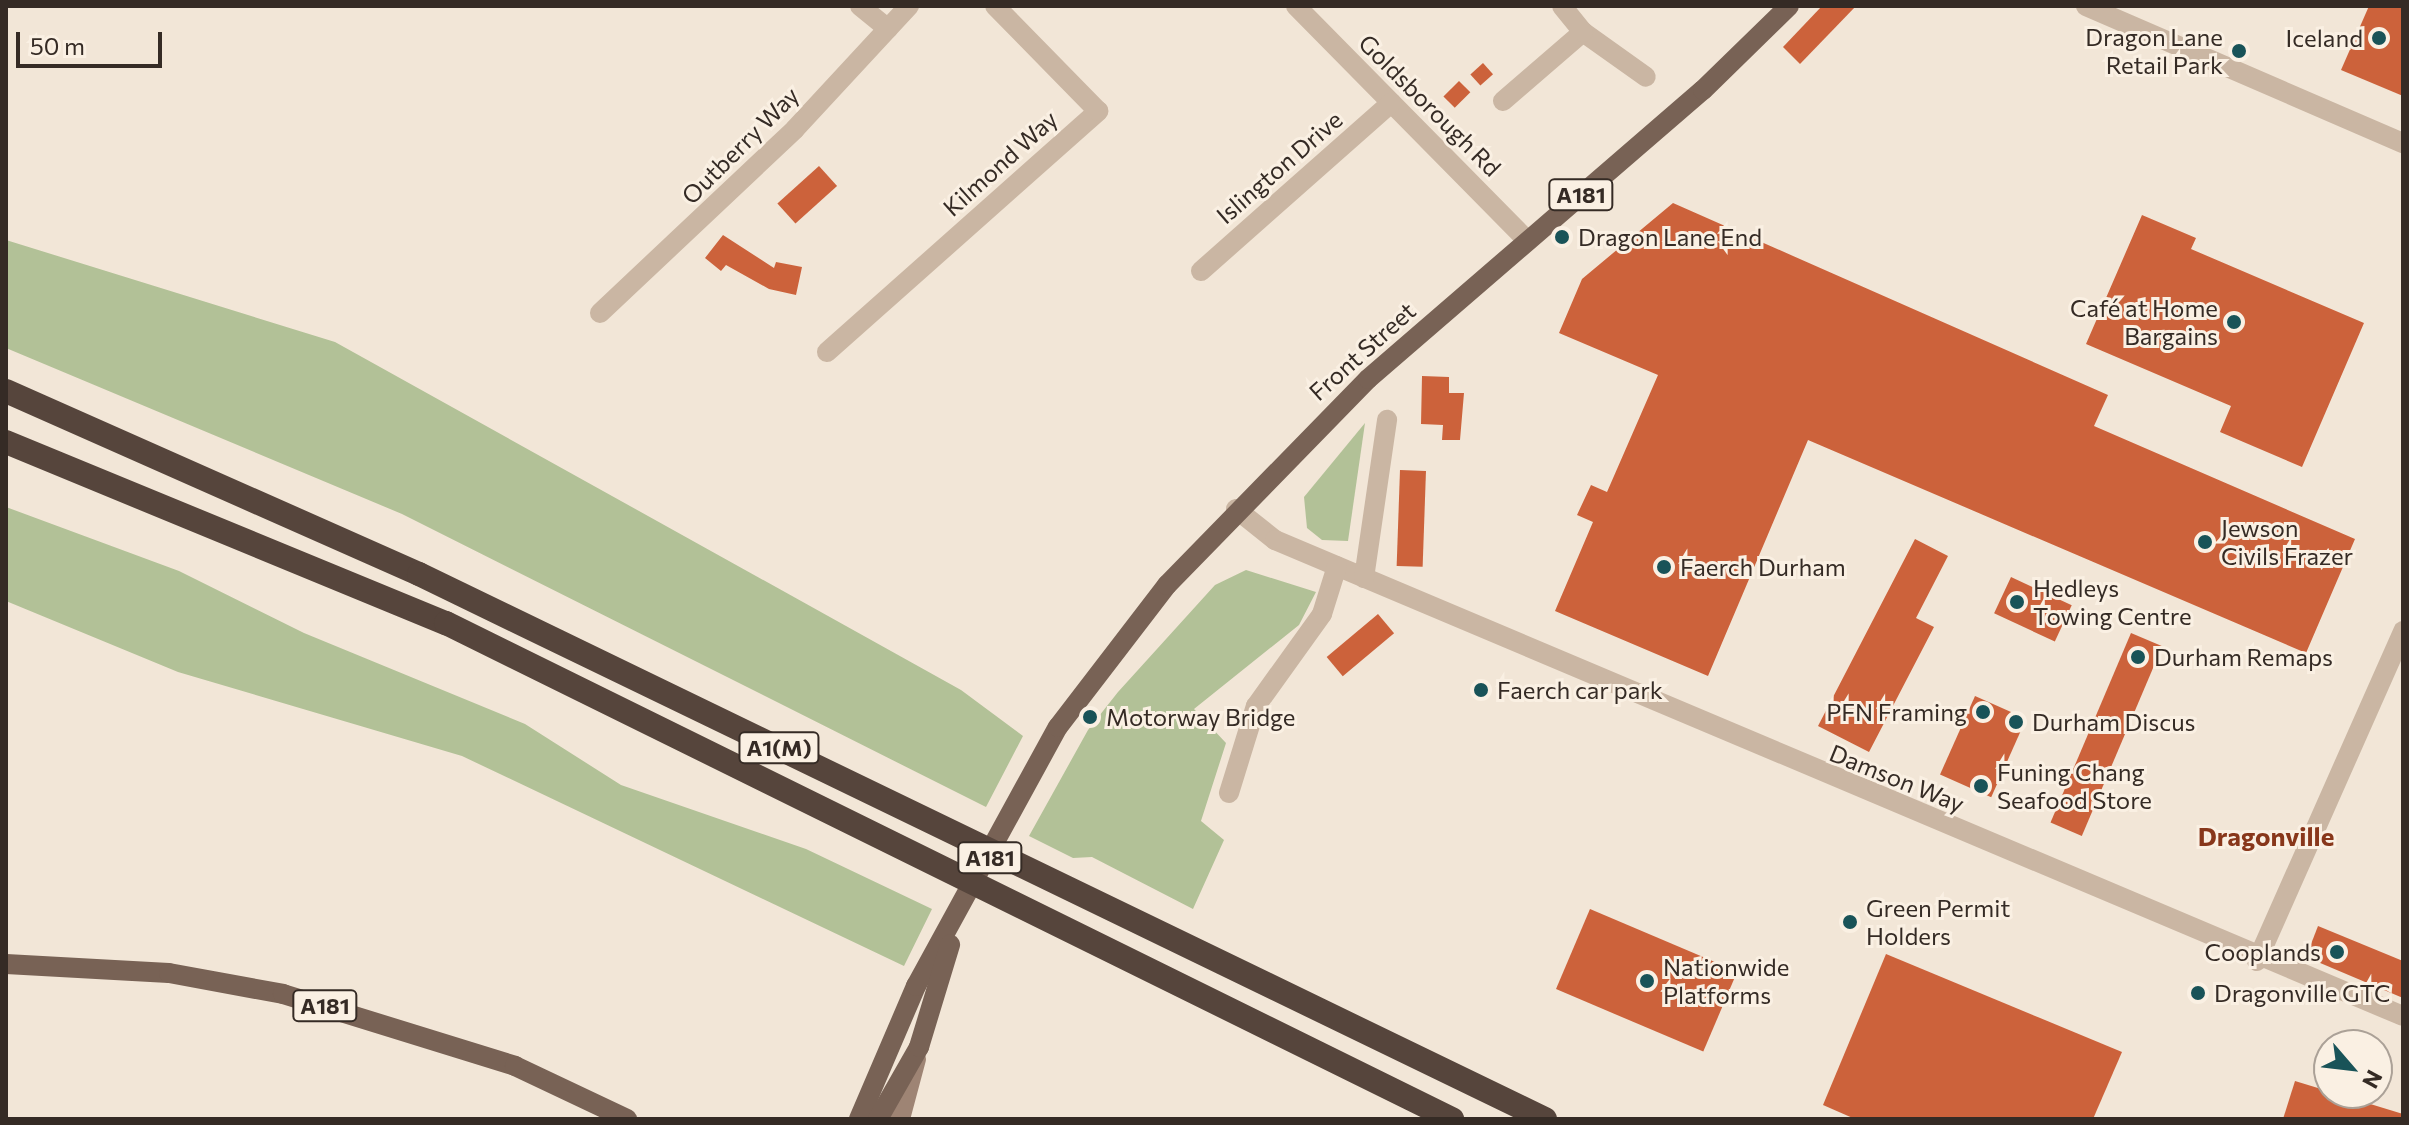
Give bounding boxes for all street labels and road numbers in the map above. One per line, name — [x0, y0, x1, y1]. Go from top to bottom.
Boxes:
street label: Goldsborough Rd — [1353, 28, 1507, 182]
street label: Outberry Way — [675, 80, 805, 210]
street label: Kilmond Way — [937, 104, 1063, 222]
street label: Islington Drive — [1210, 105, 1348, 229]
road number: A181 — [1547, 177, 1615, 213]
street label: Front Street — [1303, 296, 1421, 406]
road number: A1(M) — [737, 730, 821, 766]
street label: Damson Way — [1825, 738, 1969, 818]
road number: A181 — [956, 840, 1024, 876]
road number: A181 — [291, 988, 359, 1024]

